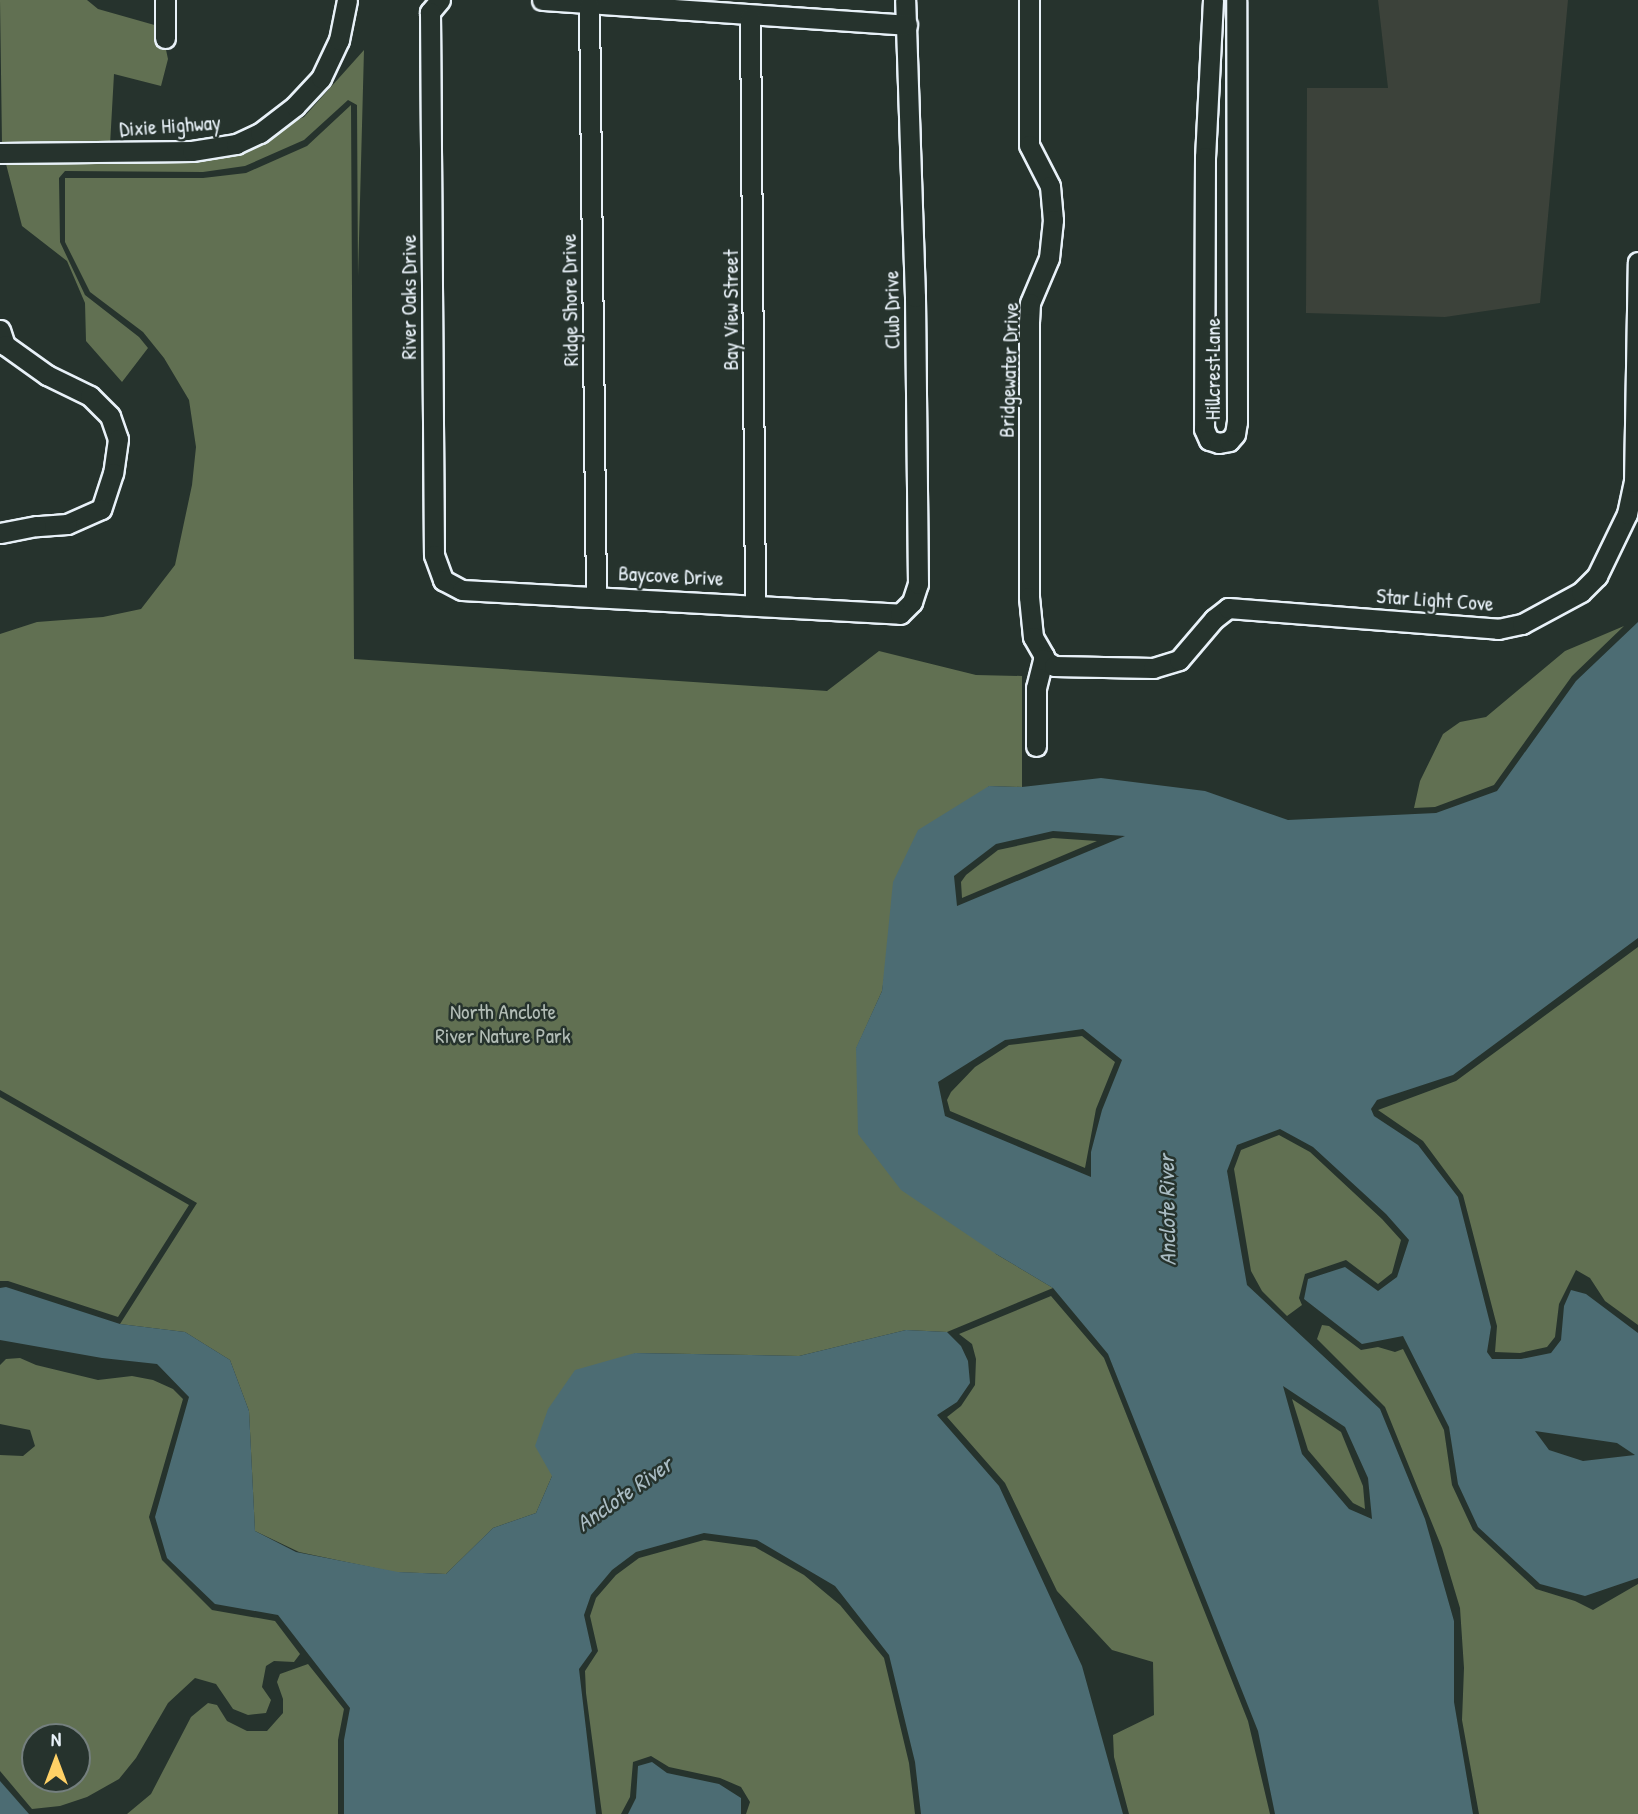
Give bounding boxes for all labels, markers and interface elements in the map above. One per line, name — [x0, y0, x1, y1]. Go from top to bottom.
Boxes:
street label: Dixie Highway — [118, 110, 222, 142]
street label: Ridge Shore Drive — [556, 233, 584, 367]
street label: River Oaks Drive — [396, 235, 422, 359]
street label: Bay View Street — [718, 250, 744, 370]
street label: Club Drive — [879, 271, 905, 349]
street label: Bridgewater Drive — [994, 302, 1024, 438]
street label: Hillcrest Lane — [1200, 318, 1226, 420]
street label: Baycove Drive — [618, 561, 724, 591]
street label: Star Light Cove — [1376, 583, 1494, 617]
park label: North Anclote River Nature Park — [435, 999, 571, 1049]
water label: Anclote River — [1152, 1154, 1182, 1266]
water label: Anclote River — [571, 1451, 677, 1537]
north arrow — [21, 1723, 91, 1793]
text: N — [51, 1726, 61, 1752]

